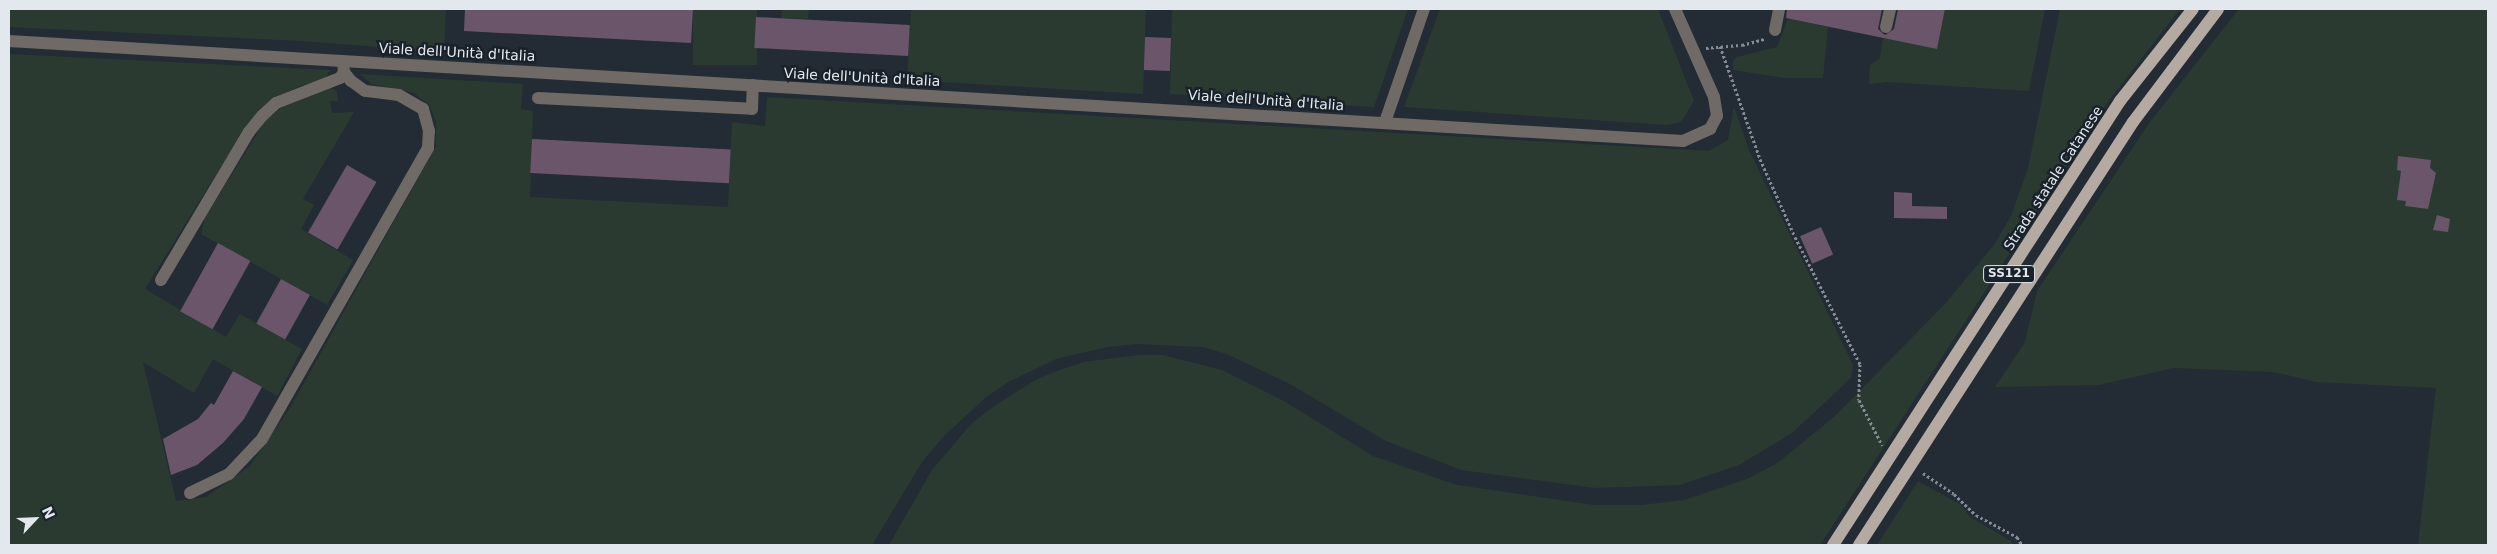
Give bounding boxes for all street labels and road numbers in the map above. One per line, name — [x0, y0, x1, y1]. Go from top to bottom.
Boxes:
street label: Viale dell'Unità d'Italia — [378, 40, 536, 64]
street label: Viale dell'Unità d'Italia — [783, 65, 941, 89]
street label: Viale dell'Unità d'Italia — [1187, 86, 1345, 114]
street label: Strada statale Catanese — [2000, 103, 2106, 253]
road number: SS121 — [1983, 264, 2035, 284]

